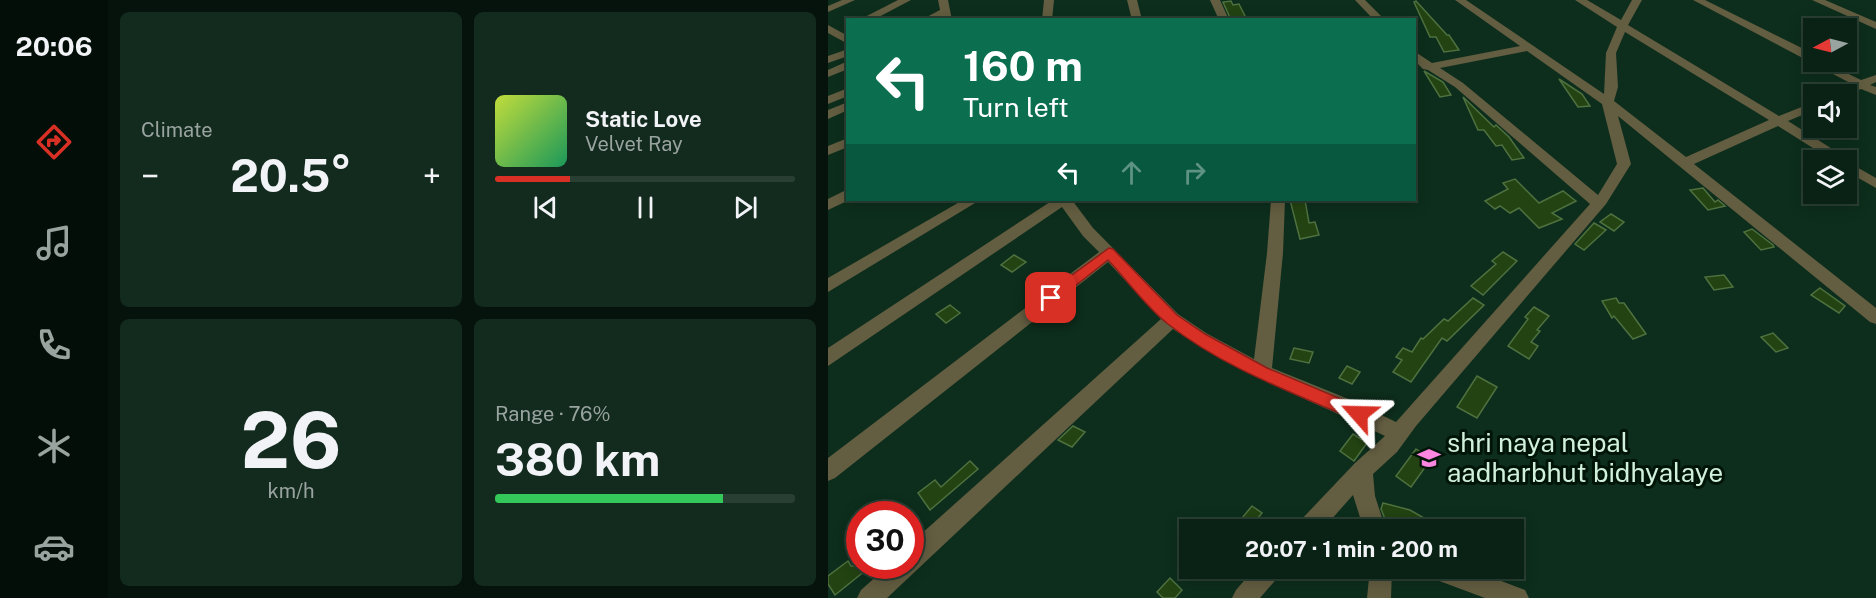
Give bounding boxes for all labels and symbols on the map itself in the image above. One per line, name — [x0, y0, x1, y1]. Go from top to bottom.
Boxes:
north arrow — [1803, 18, 1857, 72]
pin — [1025, 272, 1076, 323]
position arrow — [1327, 382, 1391, 446]
place label: shri naya nepal aadharbhut bidhyalaye — [1447, 427, 1723, 488]
school or university icon: shri naya nepal aadharbhut bidhyalaye — [1416, 445, 1442, 471]
speed limit sign: 30 — [846, 501, 924, 579]

